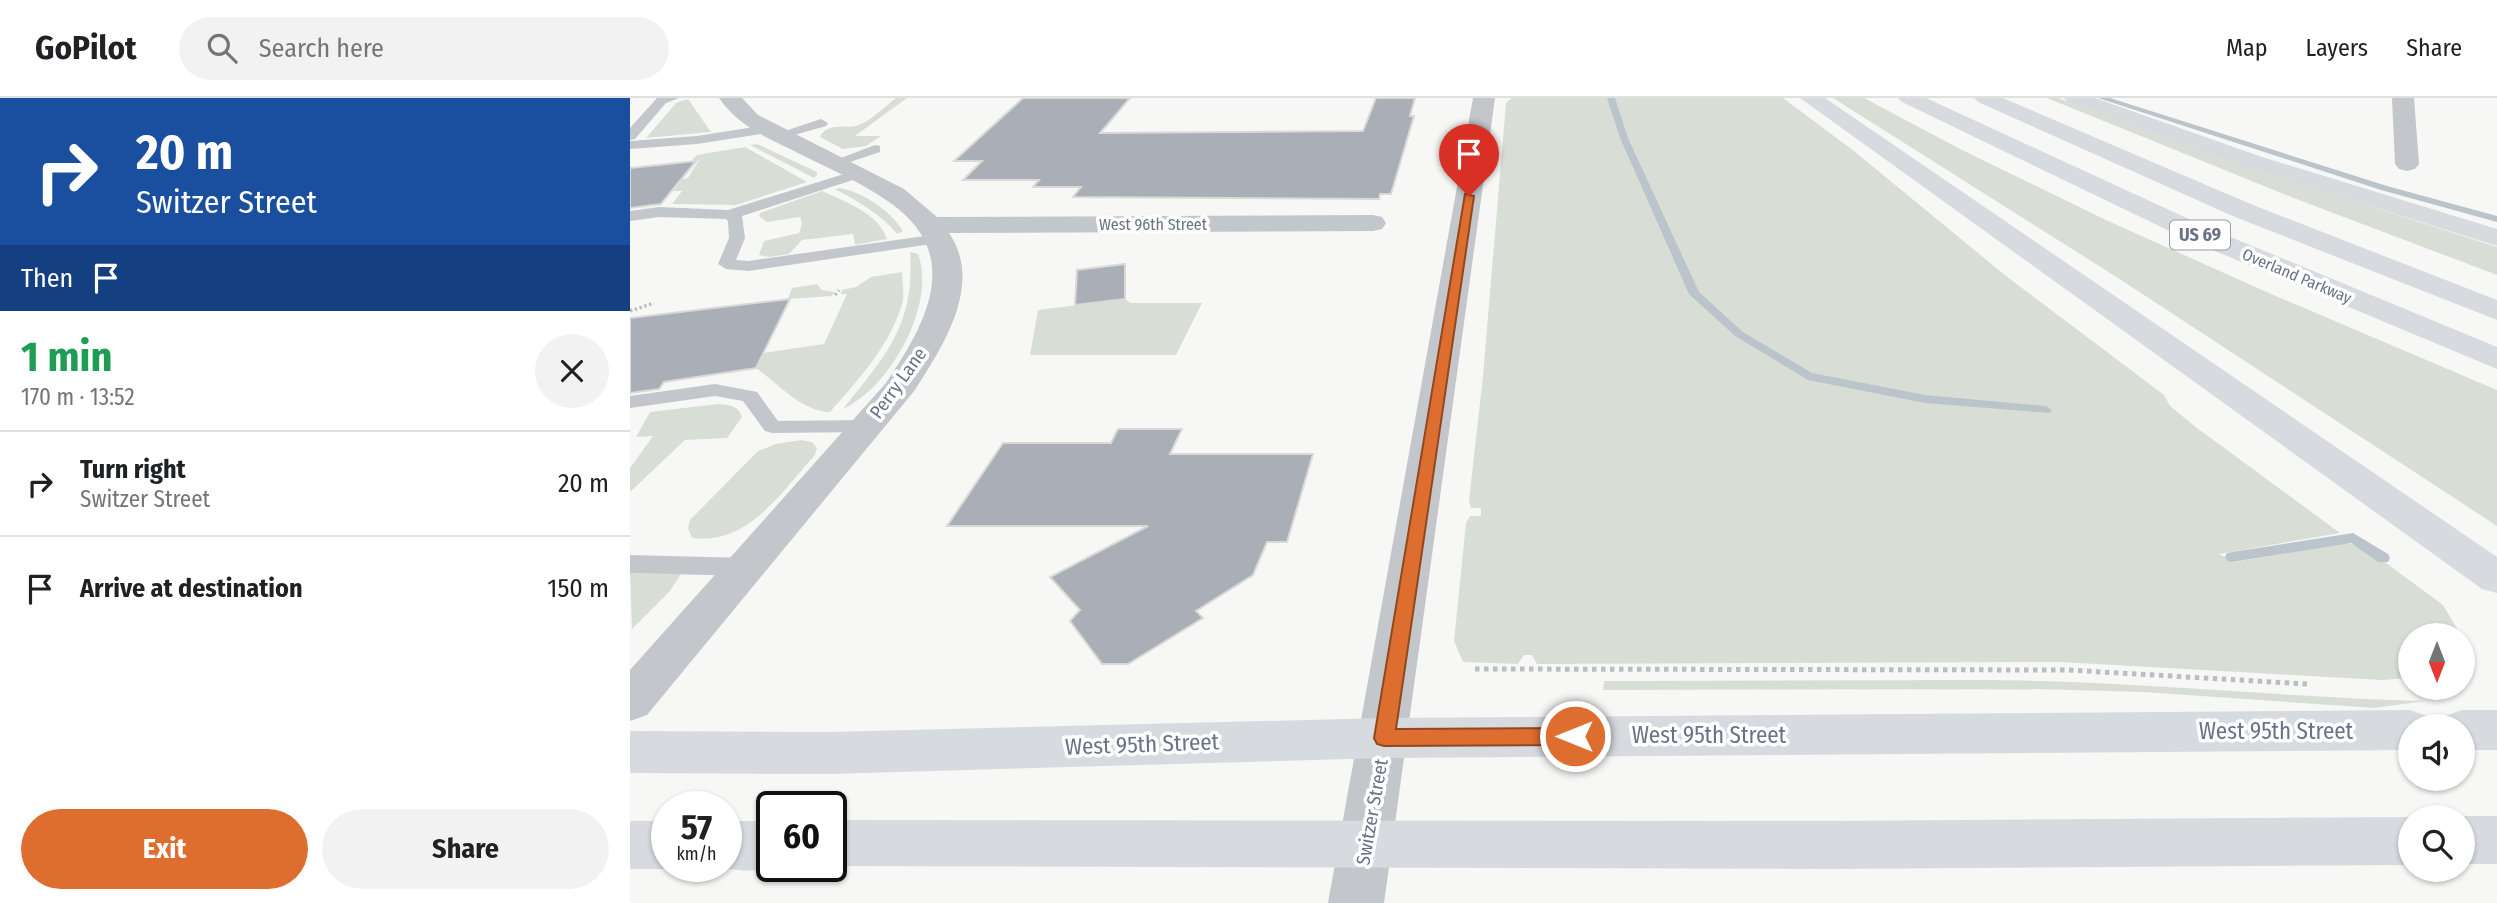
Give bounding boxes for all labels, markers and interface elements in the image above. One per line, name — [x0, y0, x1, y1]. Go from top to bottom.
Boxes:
search box — [179, 17, 669, 80]
text: GoPilot — [35, 28, 137, 68]
icon: search — [203, 29, 241, 67]
text: Search here — [259, 33, 384, 64]
text: Map — [2226, 34, 2268, 62]
text: Layers — [2306, 34, 2368, 62]
text: Share — [2406, 34, 2462, 62]
text: 20 m — [136, 123, 233, 182]
pin — [1439, 124, 1499, 196]
icon: right — [21, 126, 112, 217]
icon: arrive — [1450, 135, 1488, 173]
text: Switzer Street — [136, 183, 317, 221]
street label: West 96th Street — [1099, 215, 1208, 234]
road number: US 69 — [2170, 220, 2230, 250]
street label: Overland Parkway — [2240, 244, 2355, 308]
icon: arrive — [87, 259, 125, 297]
text: Then — [21, 263, 73, 294]
text: 1 min — [21, 332, 112, 382]
button: close — [535, 334, 609, 408]
street label: Perry Lane — [865, 343, 931, 423]
text: 170 m · 13:52 — [21, 383, 135, 411]
text: Turn right — [80, 454, 186, 485]
icon: right — [21, 465, 59, 503]
text: 20 m — [558, 468, 609, 499]
text: Switzer Street — [80, 485, 210, 513]
icon: arrive — [21, 570, 59, 608]
text: Arrive at destination — [80, 573, 303, 604]
text: 150 m — [547, 573, 609, 604]
north arrow — [2398, 623, 2474, 700]
map controls — [2398, 623, 2475, 882]
position arrow — [1538, 699, 1612, 773]
button: sound — [2398, 714, 2475, 791]
street label: West 95th Street — [2199, 717, 2354, 745]
street label: West 95th Street — [1632, 721, 1787, 749]
street label: West 95th Street — [1064, 727, 1220, 761]
street label: Switzer Street — [1351, 756, 1393, 867]
speed limit sign: 60 — [756, 791, 847, 882]
button: search — [2398, 805, 2475, 882]
text: 57 — [681, 806, 712, 848]
button: Exit — [21, 809, 308, 889]
button: Share — [322, 809, 609, 889]
text: km/h — [676, 843, 717, 865]

